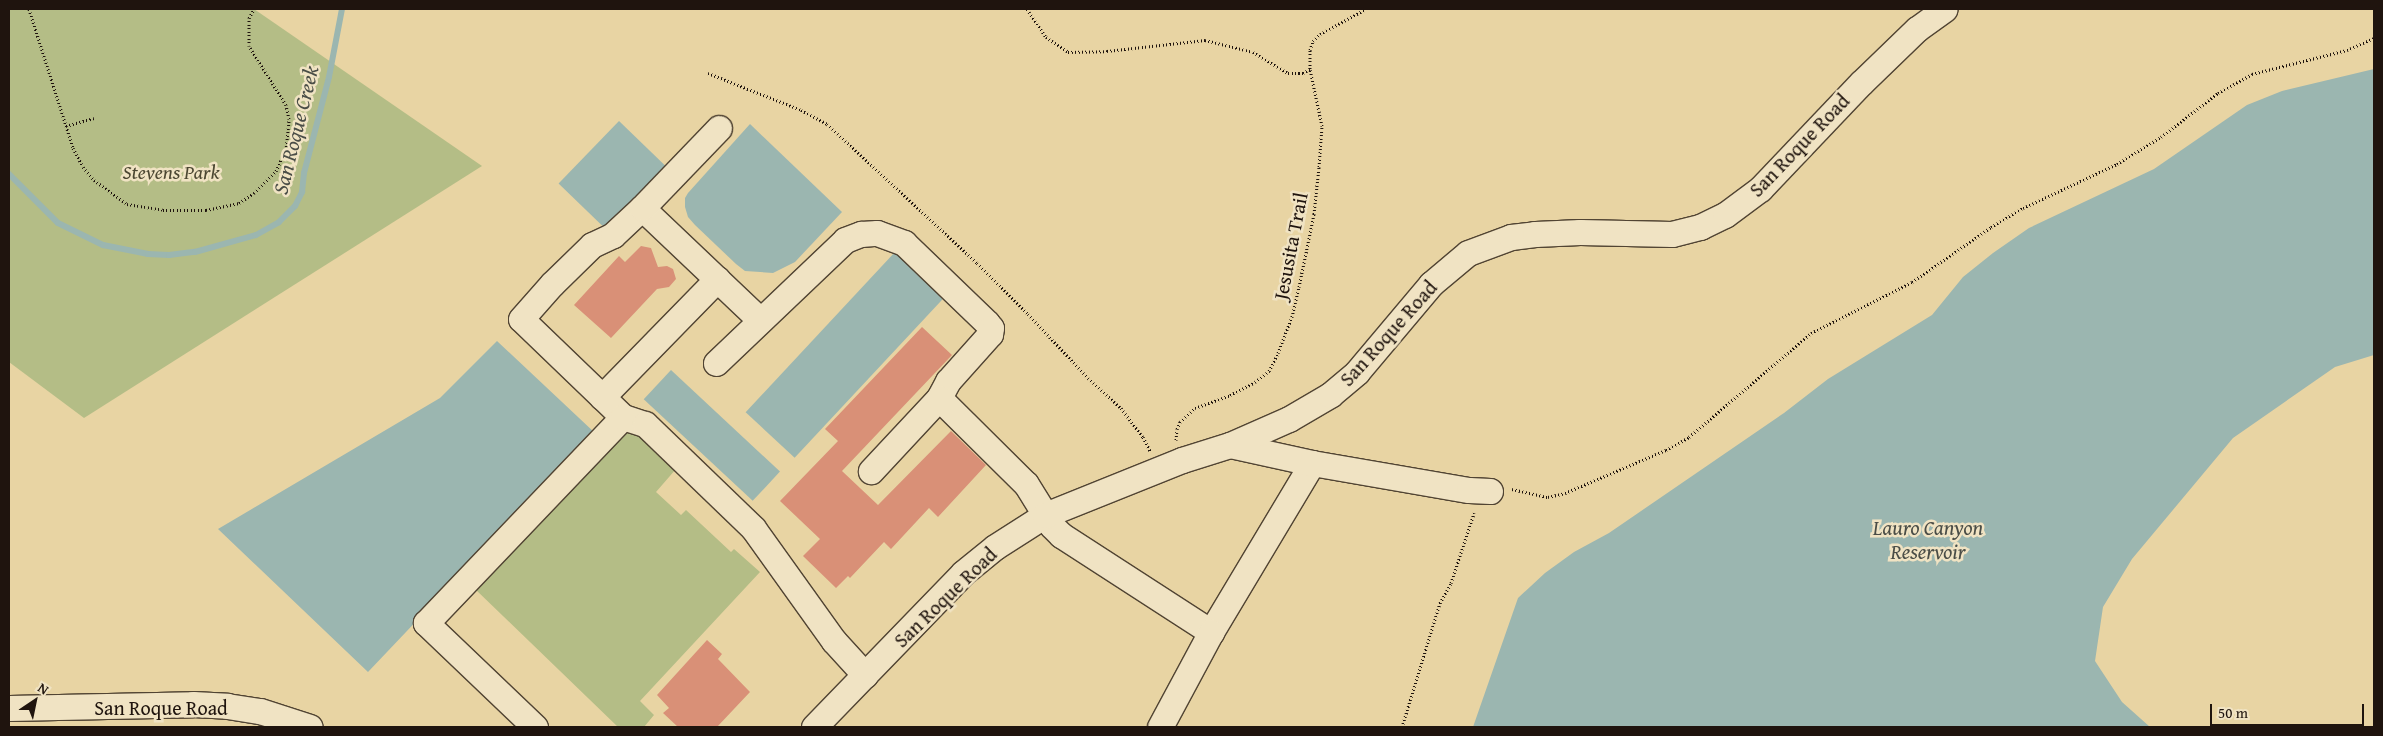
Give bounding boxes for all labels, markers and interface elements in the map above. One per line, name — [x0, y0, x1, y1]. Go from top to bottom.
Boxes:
water label: San Roque Creek — [268, 63, 324, 197]
street label: San Roque Road — [1744, 89, 1854, 201]
park label: Stevens Park — [122, 159, 220, 183]
street label: Jesusita Trail — [1268, 190, 1312, 302]
street label: San Roque Road — [1334, 275, 1442, 391]
water label: Lauro Canyon Reservoir — [1873, 515, 1983, 565]
street label: San Roque Road — [889, 542, 1001, 652]
north arrow — [10, 676, 60, 726]
text: N — [34, 678, 53, 699]
scale bar — [2213, 694, 2367, 726]
street label: San Roque Road — [94, 695, 228, 719]
text: 50 m — [2218, 702, 2248, 723]

